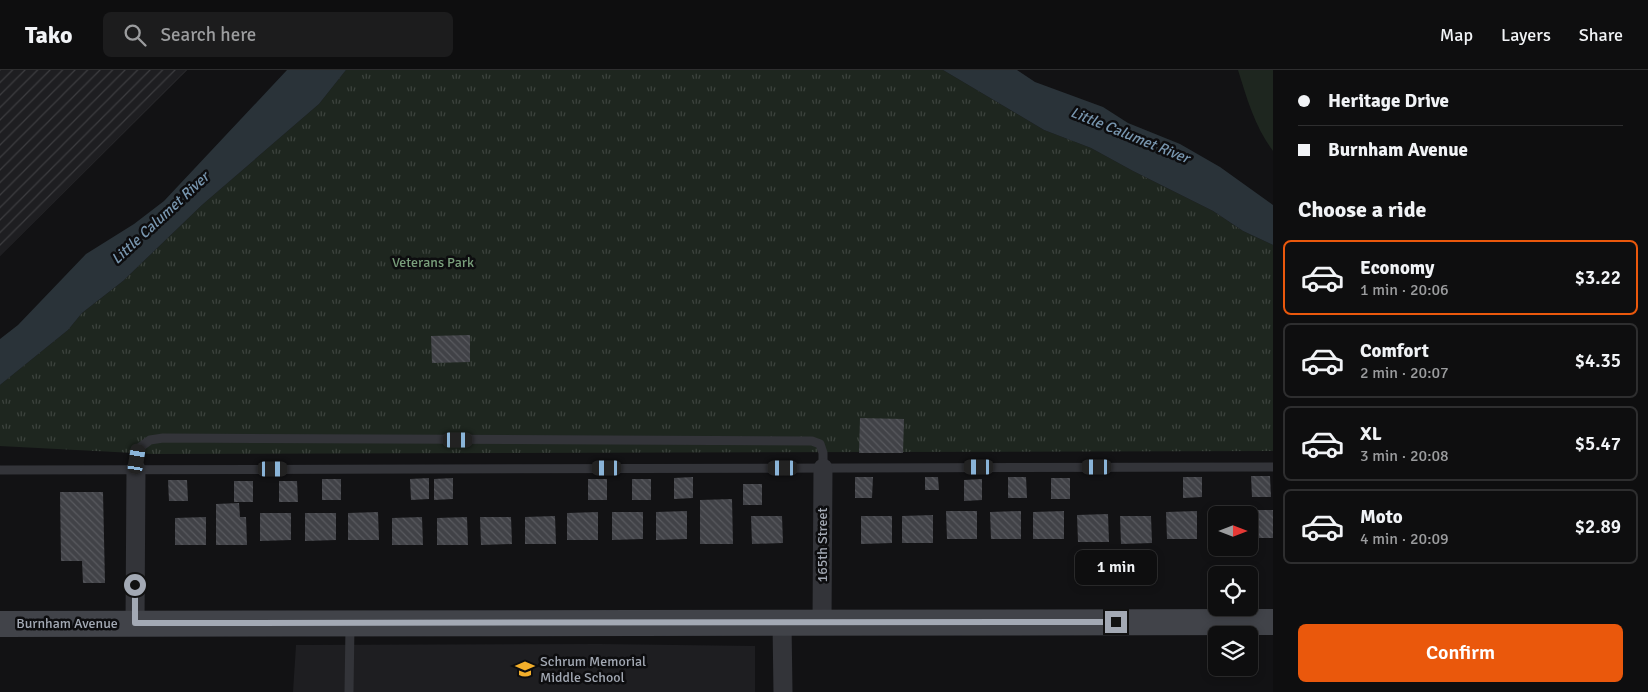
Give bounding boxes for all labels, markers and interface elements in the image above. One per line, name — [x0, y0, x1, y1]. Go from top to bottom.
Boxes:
search box — [103, 12, 453, 57]
text: Tako — [25, 20, 73, 50]
icon: search — [121, 21, 149, 49]
text: Search here — [161, 23, 256, 47]
text: Map — [1440, 24, 1473, 46]
text: Layers — [1501, 24, 1551, 46]
text: Share — [1579, 24, 1623, 46]
text: Heritage Drive — [1328, 89, 1449, 113]
water label: Little Calumet River — [1068, 103, 1194, 168]
text: Burnham Avenue — [1328, 138, 1468, 162]
water label: Little Calumet River — [108, 167, 214, 268]
text: Choose a ride — [1298, 196, 1426, 223]
park label: Veterans Park — [392, 254, 474, 271]
icon: car — [1300, 255, 1345, 300]
text: Economy — [1360, 256, 1434, 280]
text: $3.22 — [1575, 266, 1621, 290]
text: 1 min · 20:06 — [1360, 280, 1449, 300]
icon: car — [1300, 338, 1345, 383]
text: Comfort — [1360, 339, 1429, 363]
text: $4.35 — [1575, 349, 1621, 373]
text: 2 min · 20:07 — [1360, 363, 1449, 383]
icon: car — [1300, 421, 1345, 466]
text: XL — [1360, 422, 1382, 446]
text: $5.47 — [1575, 432, 1621, 456]
car — [443, 433, 473, 448]
car — [127, 443, 146, 475]
text: 3 min · 20:08 — [1360, 446, 1449, 466]
car — [964, 460, 994, 475]
car — [1082, 460, 1112, 475]
car — [592, 461, 622, 476]
car — [768, 461, 798, 476]
car — [258, 462, 288, 477]
icon: car — [1300, 504, 1345, 549]
text: Moto — [1360, 505, 1403, 529]
north arrow — [1208, 506, 1258, 556]
map controls — [1208, 506, 1258, 676]
street label: 165th Street — [814, 508, 831, 582]
text: $2.89 — [1575, 515, 1621, 539]
text: 4 min · 20:09 — [1360, 529, 1449, 549]
callout: 1 min — [1075, 550, 1157, 584]
text: 1 min — [1097, 557, 1135, 577]
button: locate — [1208, 566, 1258, 616]
route start — [124, 574, 146, 596]
route end — [1105, 611, 1127, 633]
street label: Burnham Avenue — [16, 615, 118, 632]
button: Confirm — [1298, 624, 1623, 682]
button: layers — [1208, 626, 1258, 676]
place label: Schrum Memorial Middle School — [540, 653, 646, 686]
school or university icon: Schrum Memorial Middle School — [514, 658, 536, 680]

